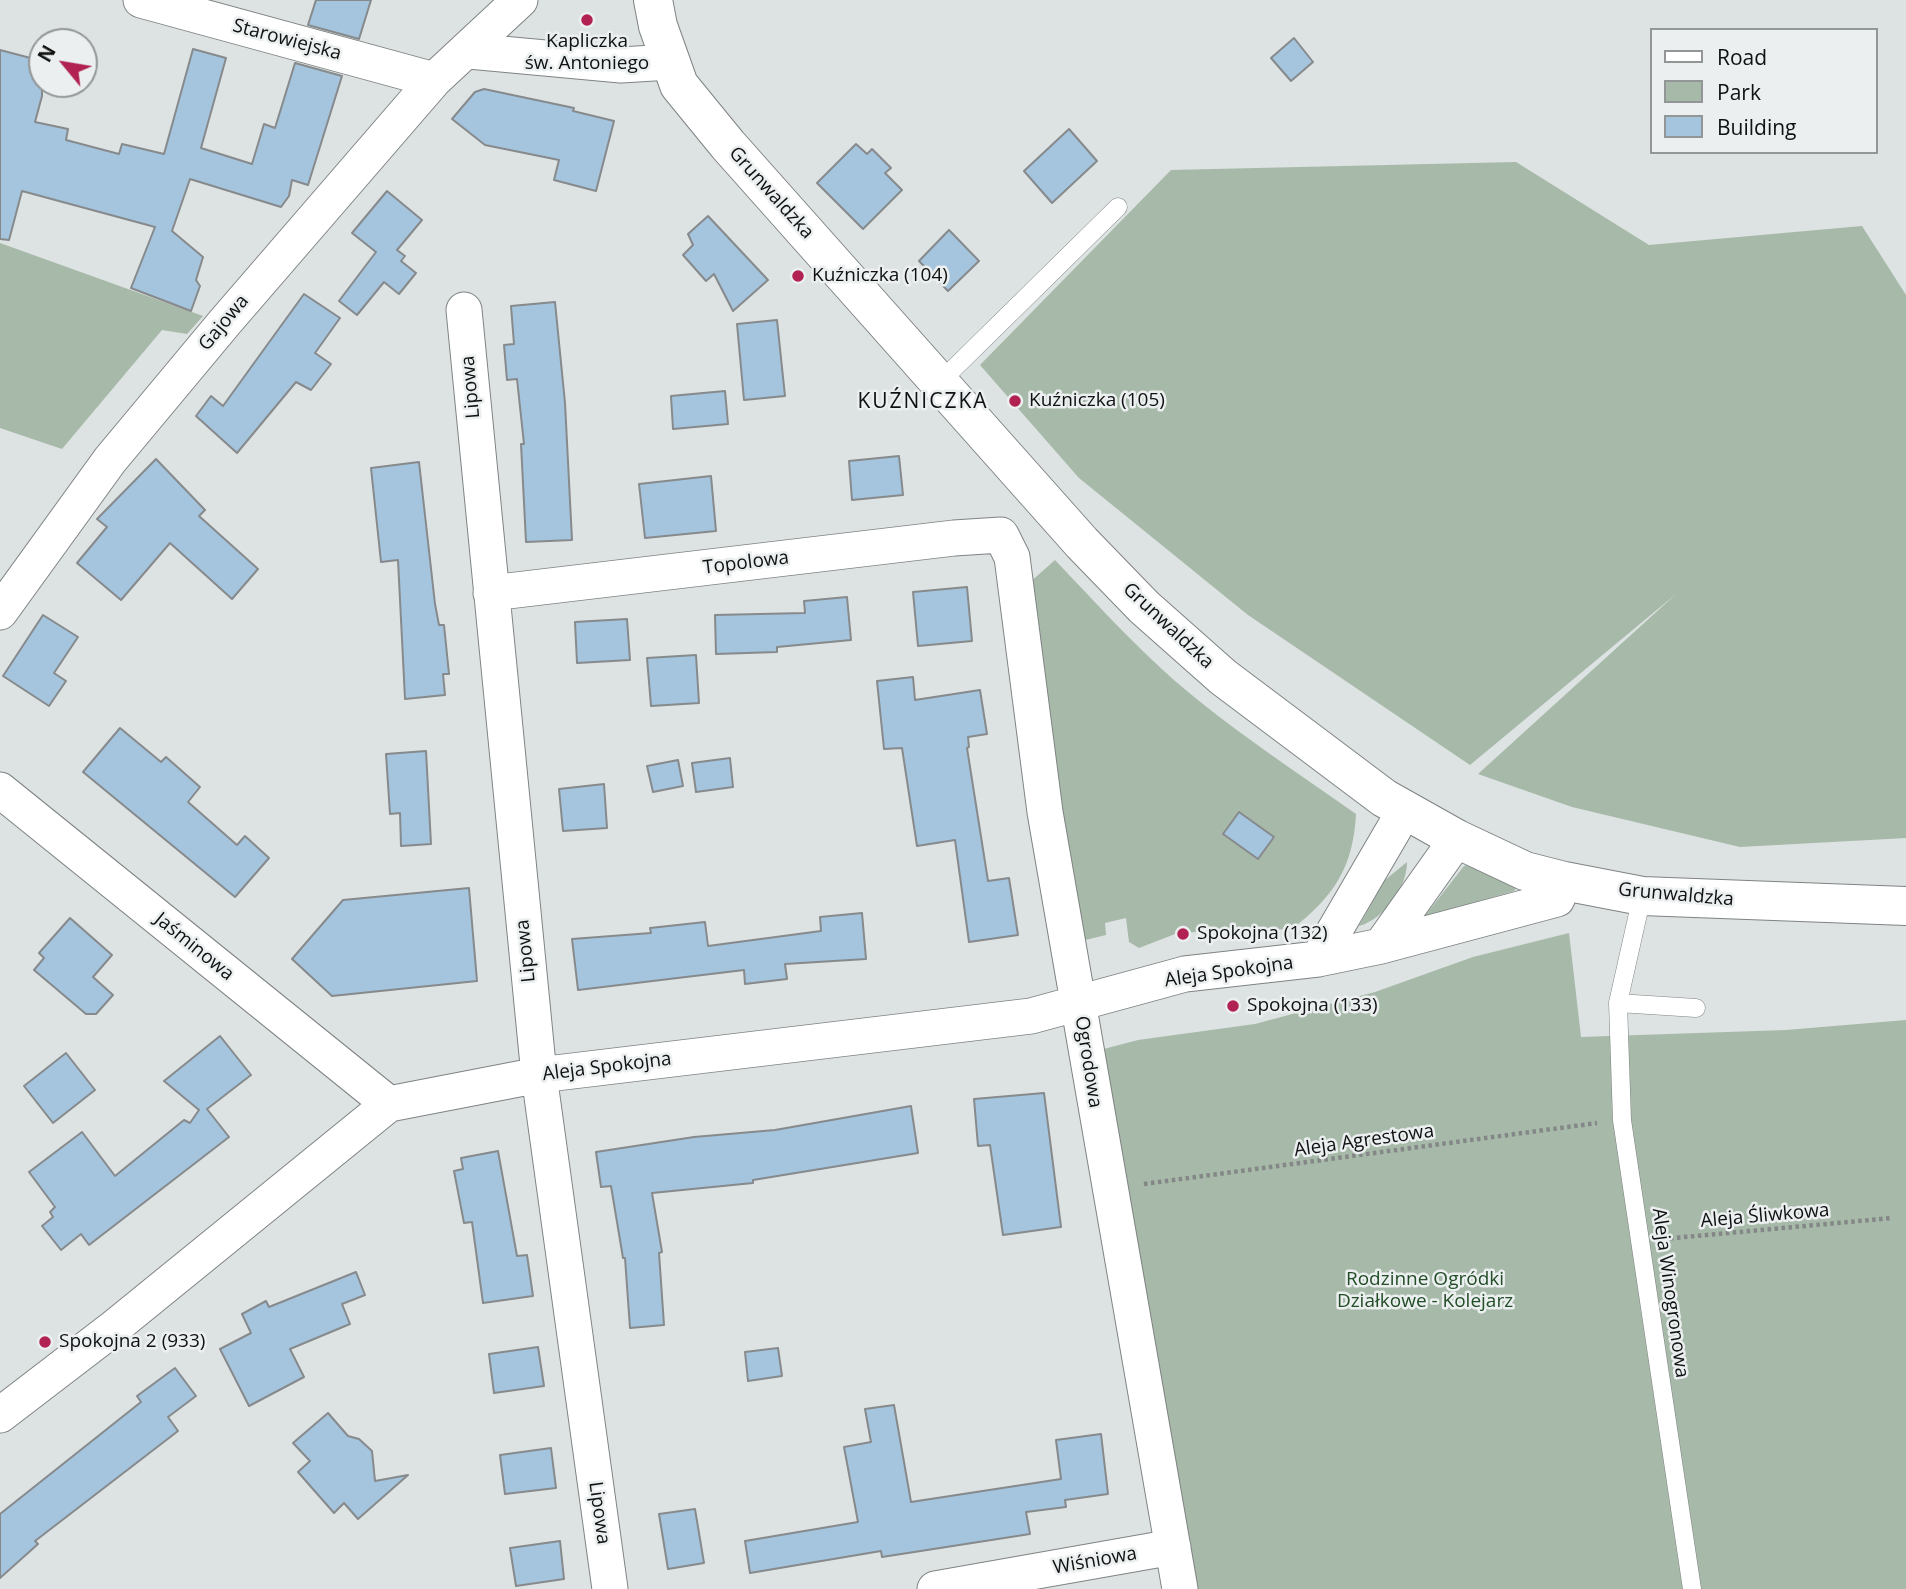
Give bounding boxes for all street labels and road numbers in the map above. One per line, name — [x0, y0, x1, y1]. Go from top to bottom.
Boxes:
street label: Starowiejska — [230, 15, 344, 65]
street label: Grunwaldzka — [724, 142, 818, 244]
street label: Gajowa — [194, 290, 254, 356]
street label: Lipowa — [457, 355, 485, 419]
street label: Topolowa — [702, 546, 790, 580]
street label: Grunwaldzka — [1118, 578, 1218, 674]
street label: Grunwaldzka — [1617, 879, 1735, 911]
street label: Jaśminowa — [150, 908, 238, 986]
street label: Lipowa — [511, 918, 541, 984]
street label: Aleja Spokojna — [1163, 952, 1295, 992]
street label: Ogrodowa — [1069, 1014, 1107, 1110]
street label: Aleja Spokojna — [541, 1048, 673, 1086]
street label: Aleja Agrestowa — [1293, 1120, 1435, 1162]
street label: Aleja Śliwkowa — [1700, 1199, 1830, 1233]
street label: Aleja Winogronowa — [1647, 1207, 1693, 1379]
street label: Lipowa — [583, 1480, 615, 1546]
street label: Wiśniowa — [1051, 1542, 1139, 1580]

